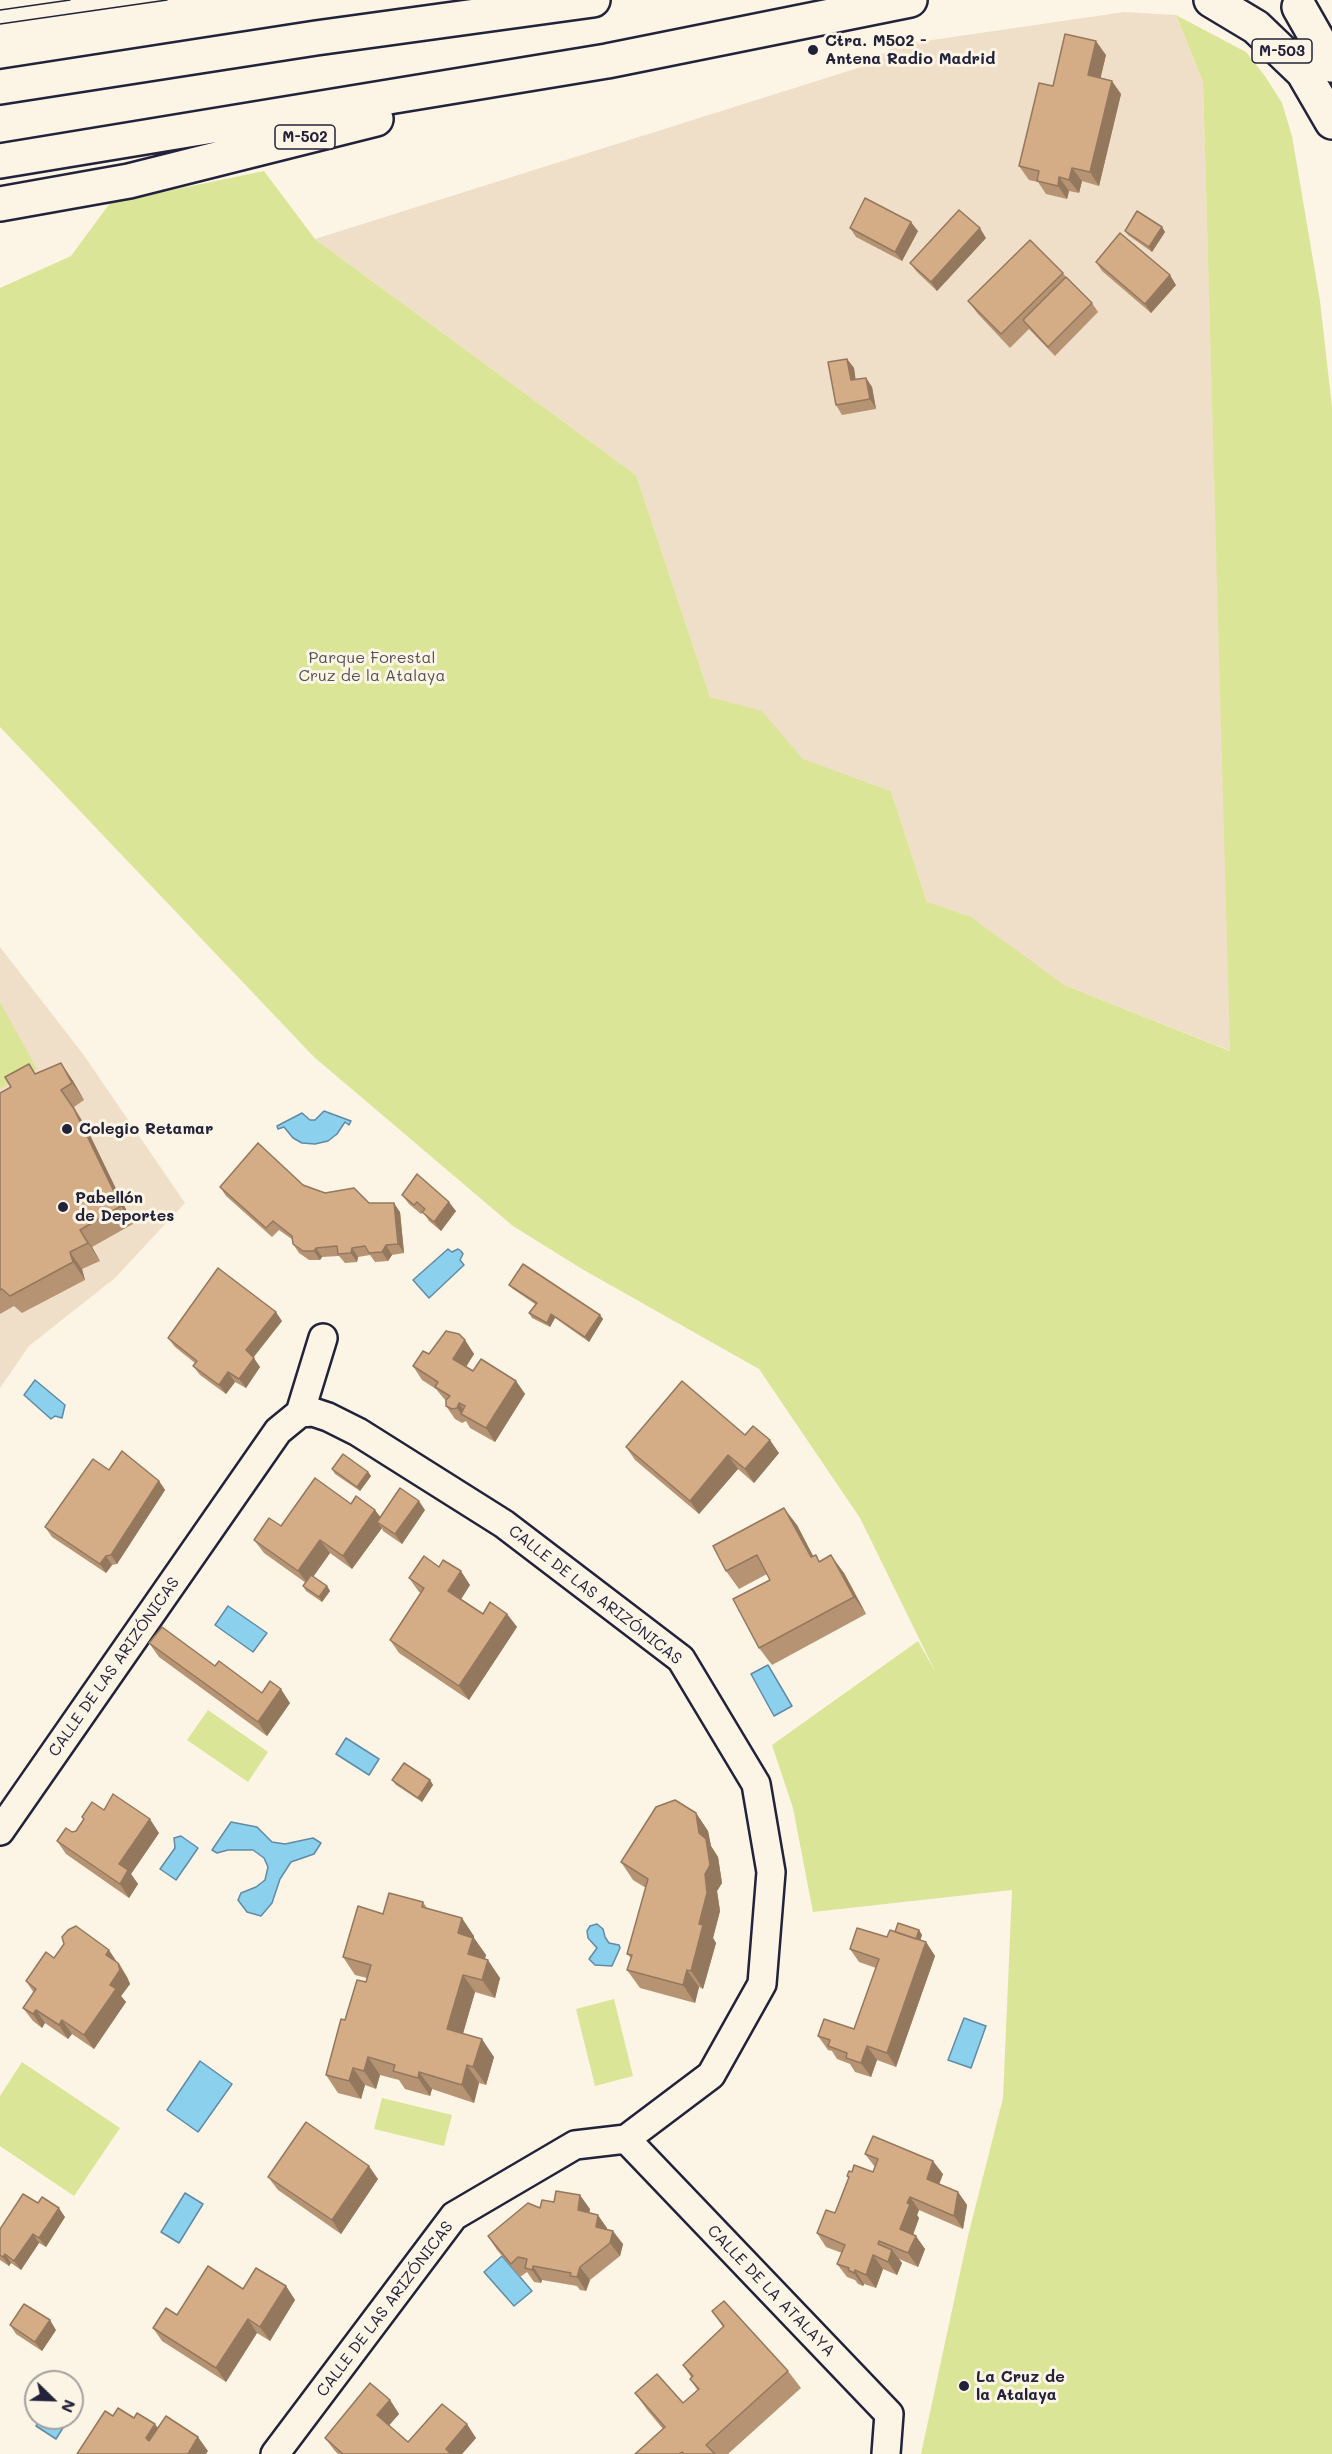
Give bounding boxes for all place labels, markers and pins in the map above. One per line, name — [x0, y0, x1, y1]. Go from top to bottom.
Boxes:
place label: Ctra. M502 - Antena Radio Madrid — [825, 31, 995, 69]
marker: Ctra. M502 - Antena Radio Madrid — [806, 43, 820, 57]
place label: Colegio Retamar — [79, 1119, 213, 1139]
marker: Colegio Retamar — [60, 1122, 74, 1136]
place label: Pabellón de Deportes — [75, 1188, 174, 1226]
marker: Pabellón de Deportes — [56, 1200, 70, 1214]
place label: La Cruz de la Atalaya — [976, 2367, 1065, 2405]
marker: La Cruz de la Atalaya — [957, 2379, 971, 2393]

